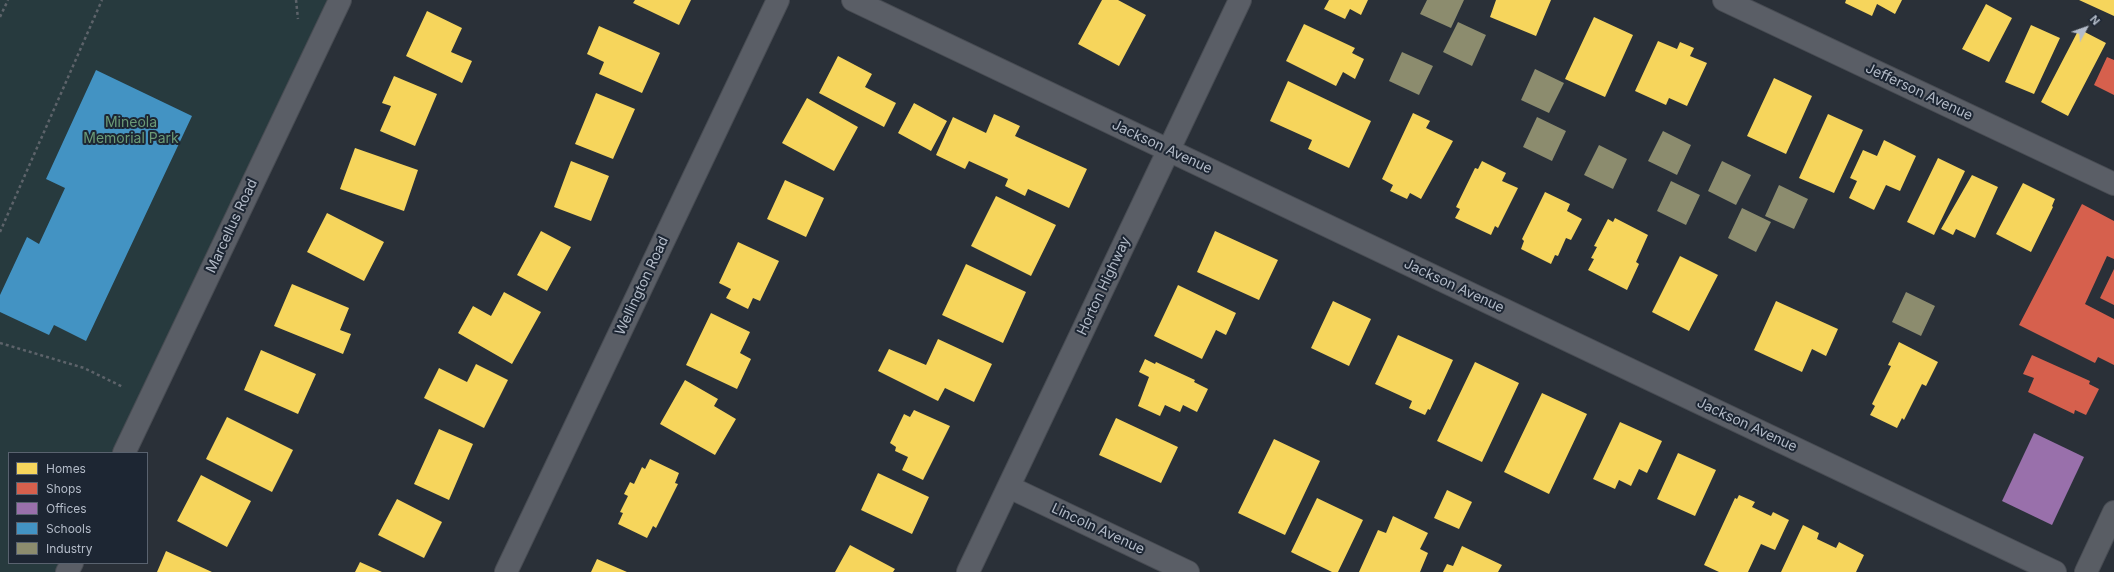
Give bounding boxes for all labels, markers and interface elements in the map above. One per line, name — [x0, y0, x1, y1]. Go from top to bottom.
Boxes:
north arrow — [2066, 8, 2106, 48]
text: N — [2087, 12, 2103, 28]
street label: Jefferson Avenue — [1863, 60, 1975, 124]
park label: Mineola Memorial Park — [83, 115, 179, 148]
street label: Jackson Avenue — [1109, 116, 1215, 178]
street label: Marcellus Road — [203, 176, 261, 276]
street label: Wellington Road — [612, 234, 672, 338]
street label: Horton Highway — [1074, 234, 1134, 338]
street label: Jackson Avenue — [1401, 255, 1507, 317]
street label: Jackson Avenue — [1694, 394, 1800, 456]
legend — [8, 452, 148, 564]
text: Homes — [46, 461, 86, 476]
text: Shops — [46, 481, 82, 496]
street label: Lincoln Avenue — [1049, 500, 1147, 558]
text: Offices — [46, 501, 87, 516]
text: Schools — [46, 521, 91, 536]
text: Industry — [46, 541, 92, 556]

